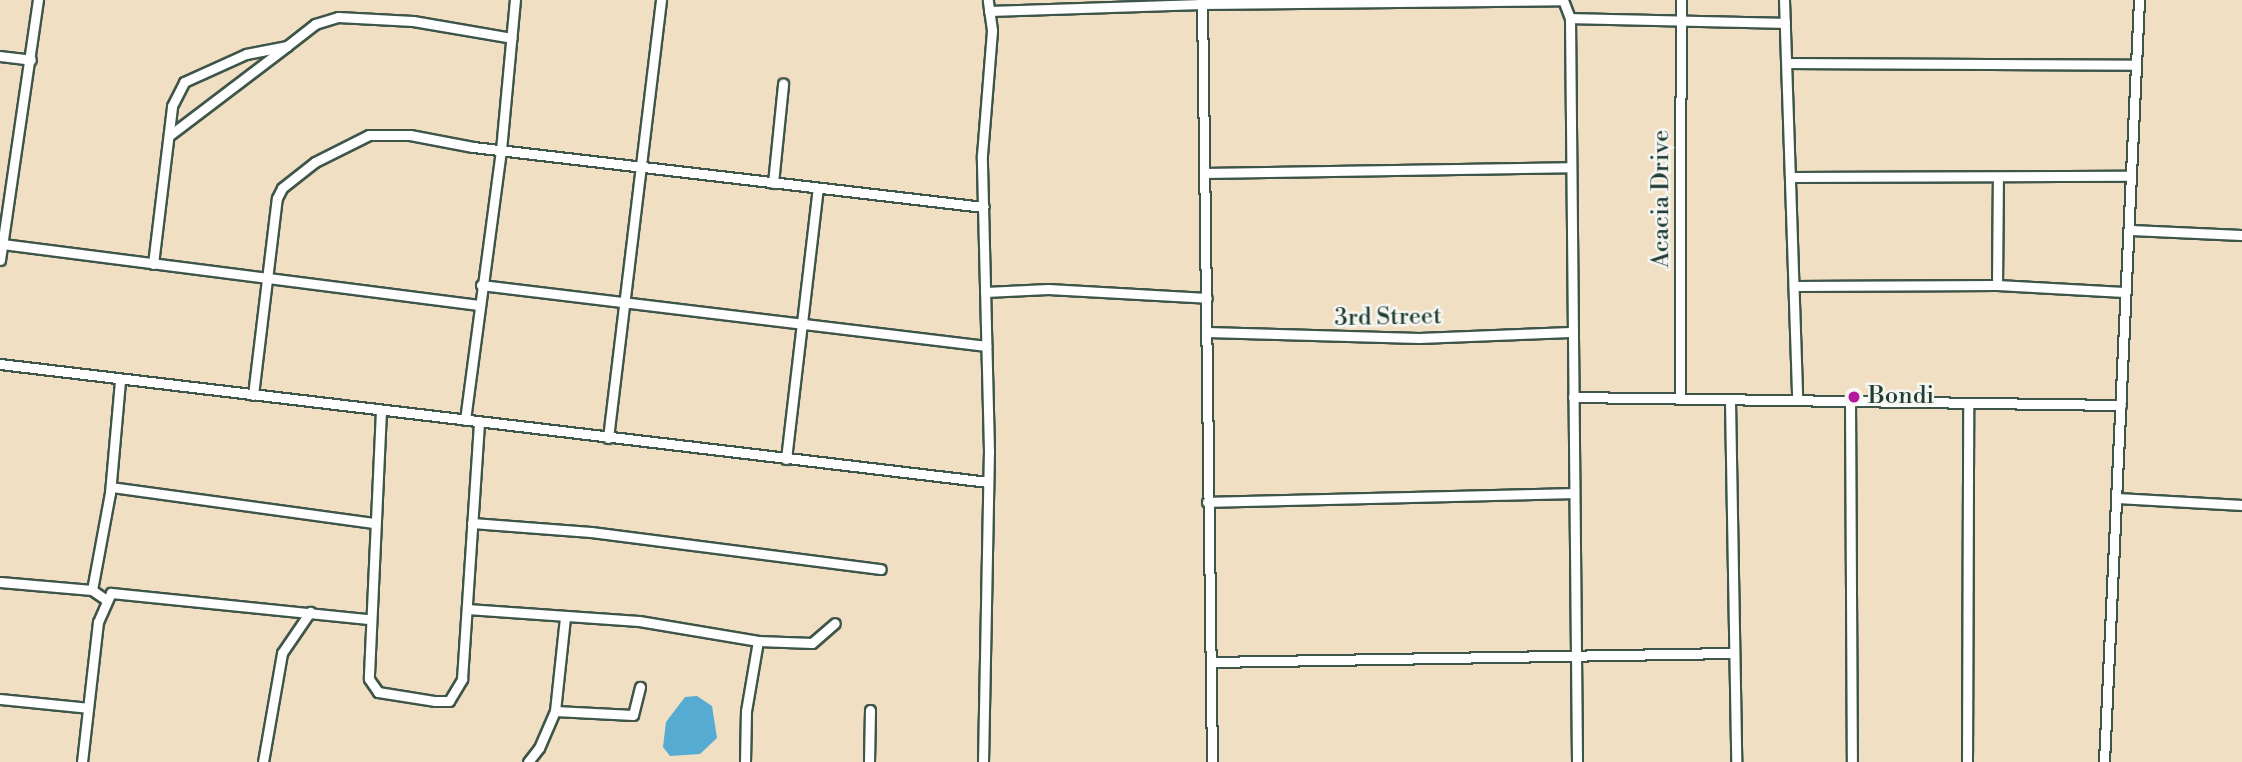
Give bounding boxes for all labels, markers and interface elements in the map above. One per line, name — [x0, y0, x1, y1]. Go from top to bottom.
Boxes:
street label: Acacia Drive — [1648, 130, 1676, 268]
street label: 3rd Street — [1334, 303, 1442, 333]
place label: Bondi — [1868, 383, 1934, 411]
marker: Bondi — [1846, 389, 1862, 405]

